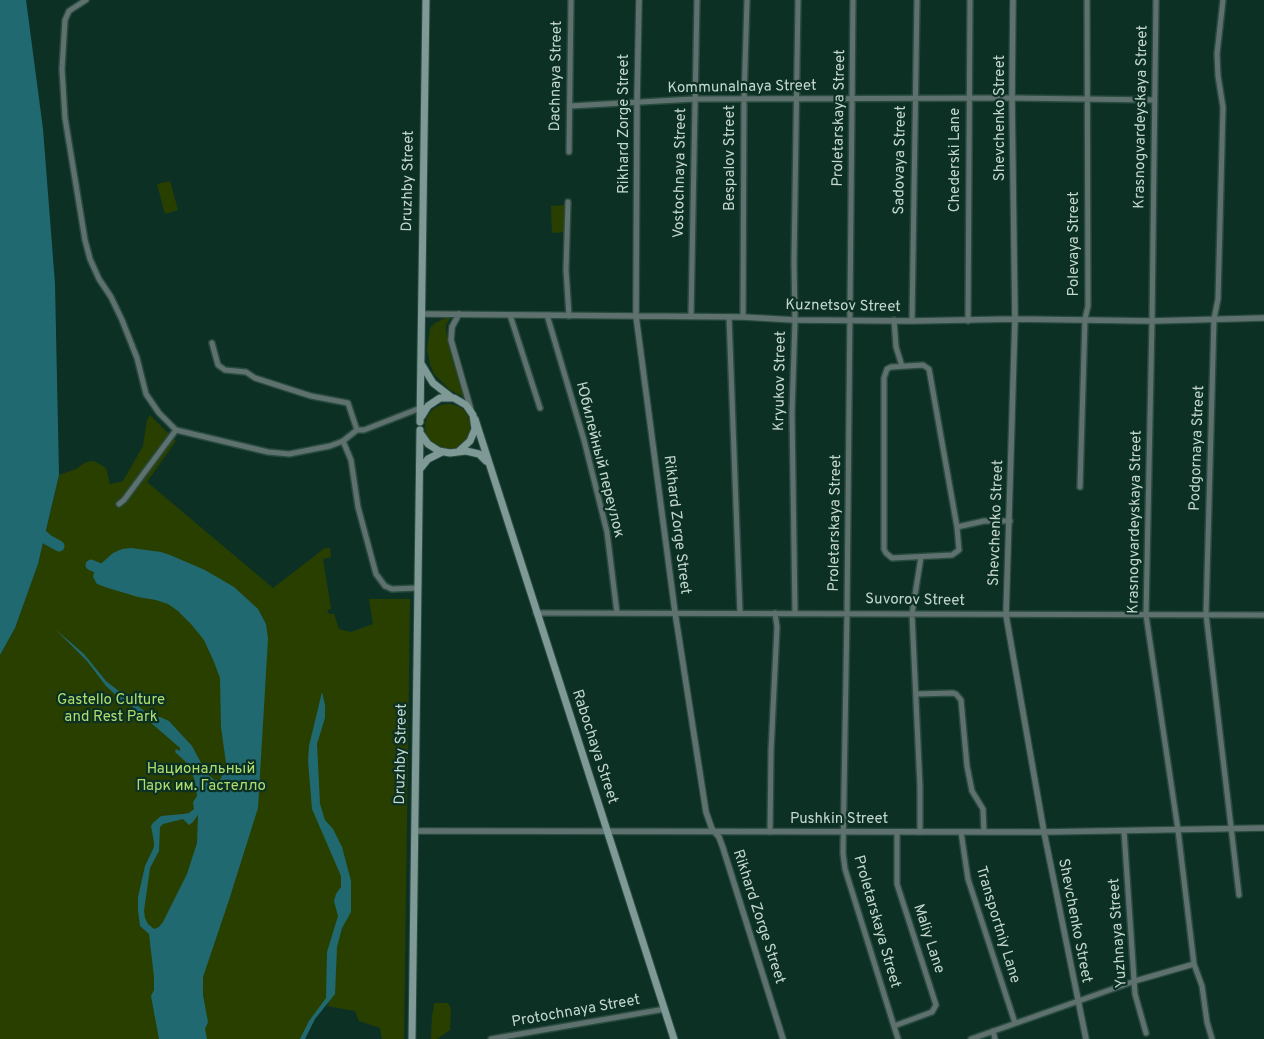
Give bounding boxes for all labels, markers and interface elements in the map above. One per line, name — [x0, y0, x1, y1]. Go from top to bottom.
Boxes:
street label: Dachnaya Street — [547, 20, 567, 132]
street label: Krasnogvardeyskaya Street — [1131, 25, 1153, 209]
street label: Proletarskaya Street — [830, 49, 850, 187]
street label: Rikhard Zorge Street — [616, 54, 634, 194]
street label: Shevchenko Street — [992, 55, 1010, 181]
street label: Kommunalnaya Street — [667, 78, 817, 98]
street label: Bespalov Street — [722, 105, 740, 211]
street label: Sadovaya Street — [891, 105, 911, 215]
street label: Vostochnaya Street — [671, 108, 691, 238]
street label: Chederski Lane — [947, 108, 965, 212]
street label: Druzhby Street — [399, 130, 419, 232]
street label: Polevaya Street — [1066, 191, 1084, 297]
street label: Kuznetsov Street — [785, 297, 901, 317]
street label: Kryukov Street — [771, 331, 791, 431]
street label: Юбилейный переулок — [571, 380, 627, 540]
street label: Podgornaya Street — [1187, 385, 1209, 511]
street label: Krasnogvardeyskaya Street — [1125, 430, 1147, 614]
street label: Rikhard Zorge Street — [659, 454, 693, 596]
street label: Proletarskaya Street — [826, 454, 846, 592]
street label: Shevchenko Street — [986, 459, 1008, 587]
street label: Suvorov Street — [865, 591, 965, 611]
street label: Rabochaya Street — [567, 688, 621, 806]
park label: Gastello Culture and Rest Park — [57, 692, 165, 727]
street label: Druzhby Street — [392, 703, 412, 805]
park label: Национальный Парк им. Гастелло — [136, 761, 266, 796]
street label: Pushkin Street — [790, 811, 888, 829]
street label: Rikhard Zorge Street — [728, 848, 788, 986]
street label: Proletarskaya Street — [848, 854, 904, 990]
street label: Shevchenko Street — [1053, 857, 1095, 985]
street label: Transportniy Lane — [971, 864, 1023, 986]
street label: Yuzhnaya Street — [1106, 877, 1132, 989]
street label: Maliy Lane — [908, 902, 948, 976]
street label: Protochnaya Street — [510, 992, 642, 1032]

